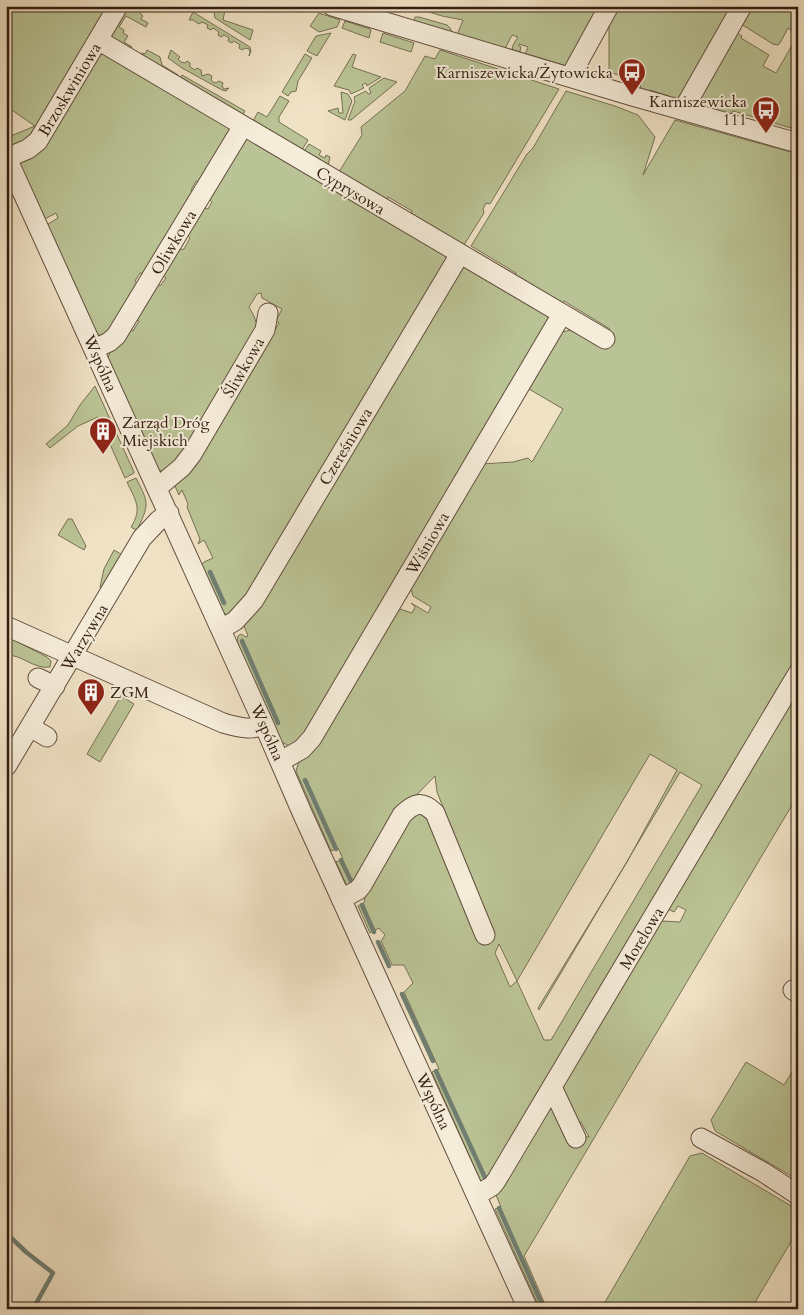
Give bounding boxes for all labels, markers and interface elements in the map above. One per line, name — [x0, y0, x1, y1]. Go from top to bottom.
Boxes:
street label: Brzoskwiniowa — [33, 38, 107, 140]
bus stop icon: Karniszewicka/Żytowicka — [617, 57, 647, 96]
place label: Karniszewicka/Żytowicka — [436, 62, 613, 84]
place label: Karniszewicka 111 — [649, 91, 747, 131]
bus stop icon: Karniszewicka 111 — [751, 95, 781, 134]
street label: Cyprysowa — [312, 162, 389, 220]
street label: Oliwkowa — [146, 206, 202, 279]
street label: Wspólna — [77, 330, 122, 395]
street label: Śliwkowa — [218, 333, 270, 402]
street label: Czereśniowa — [314, 403, 378, 490]
place label: Zarząd Dróg Miejskich — [122, 412, 209, 452]
building icon: Zarząd Dróg Miejskich — [88, 416, 118, 455]
street label: Wiśniowa — [400, 508, 455, 580]
street label: Warzywna — [56, 600, 114, 676]
building icon: ZGM — [76, 677, 106, 716]
place label: ZGM — [110, 682, 149, 704]
street label: Wspólna — [244, 699, 289, 764]
street label: Morelowa — [615, 903, 669, 974]
street label: Wspólna — [410, 1069, 456, 1133]

